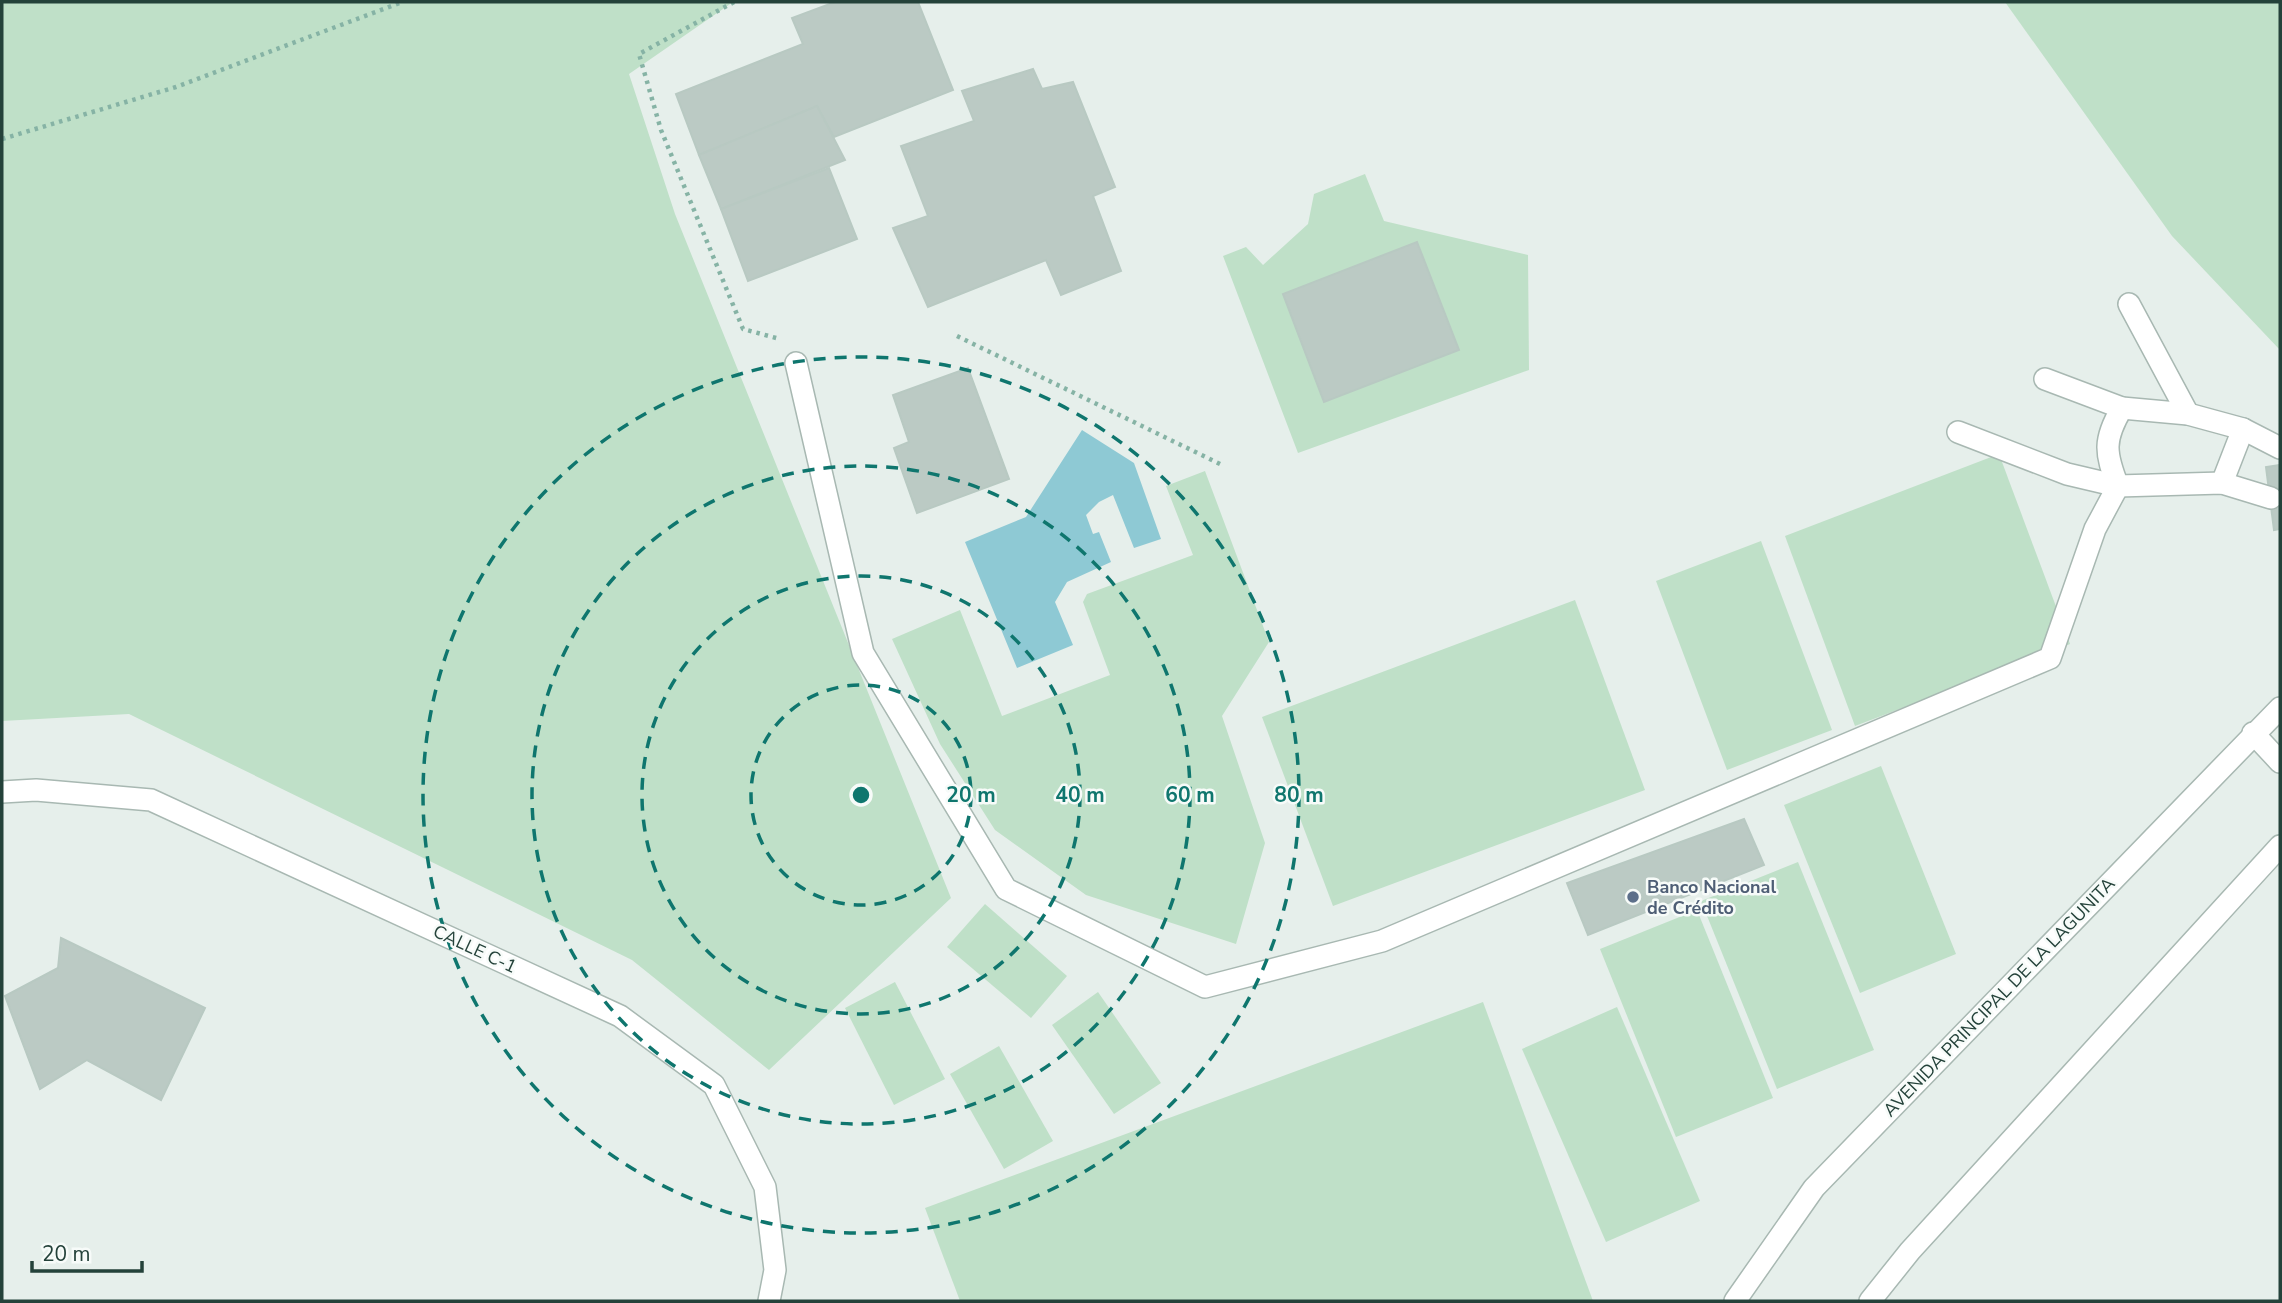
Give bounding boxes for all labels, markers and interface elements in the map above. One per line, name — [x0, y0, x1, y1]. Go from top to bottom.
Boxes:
text: 20 m — [946, 781, 996, 809]
text: 40 m — [1055, 781, 1105, 809]
text: 60 m — [1165, 781, 1215, 809]
text: 80 m — [1274, 781, 1324, 809]
centre of rings — [849, 783, 873, 807]
street label: AVENIDA PRINCIPAL DE LA LAGUNITA — [1878, 872, 2120, 1122]
place label: Banco Nacional de Crédito — [1647, 875, 1776, 920]
marker: Banco Nacional de Crédito — [1625, 889, 1641, 905]
street label: CALLE C-1 — [429, 919, 521, 979]
scale bar — [32, 1230, 142, 1274]
text: 20 m — [42, 1240, 91, 1268]

